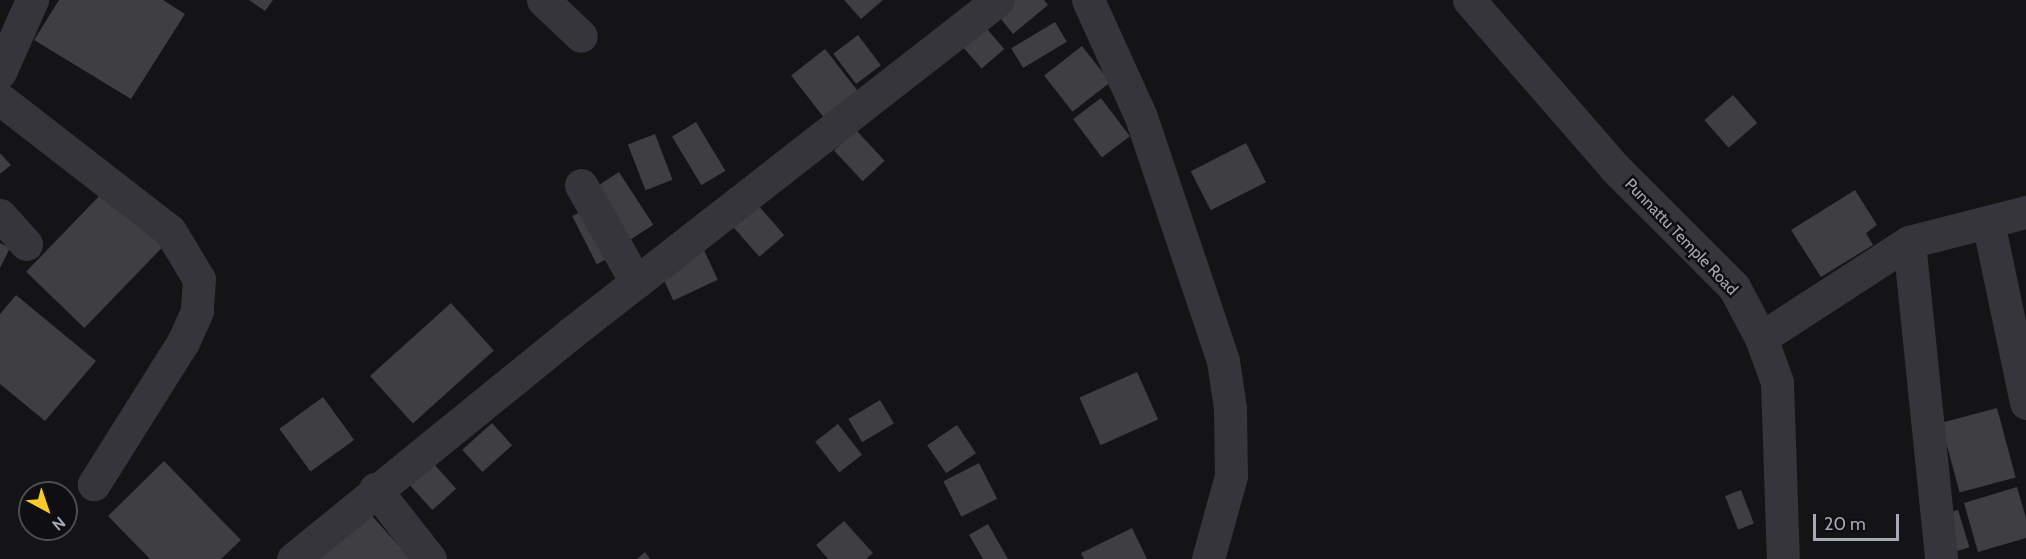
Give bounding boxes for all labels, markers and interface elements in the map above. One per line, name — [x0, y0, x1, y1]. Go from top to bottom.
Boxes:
street label: Punnattu Temple Road — [1621, 175, 1741, 299]
north arrow — [18, 481, 78, 541]
scale bar — [1816, 502, 1902, 540]
text: N — [48, 513, 69, 535]
text: 20 m — [1824, 513, 1866, 535]

